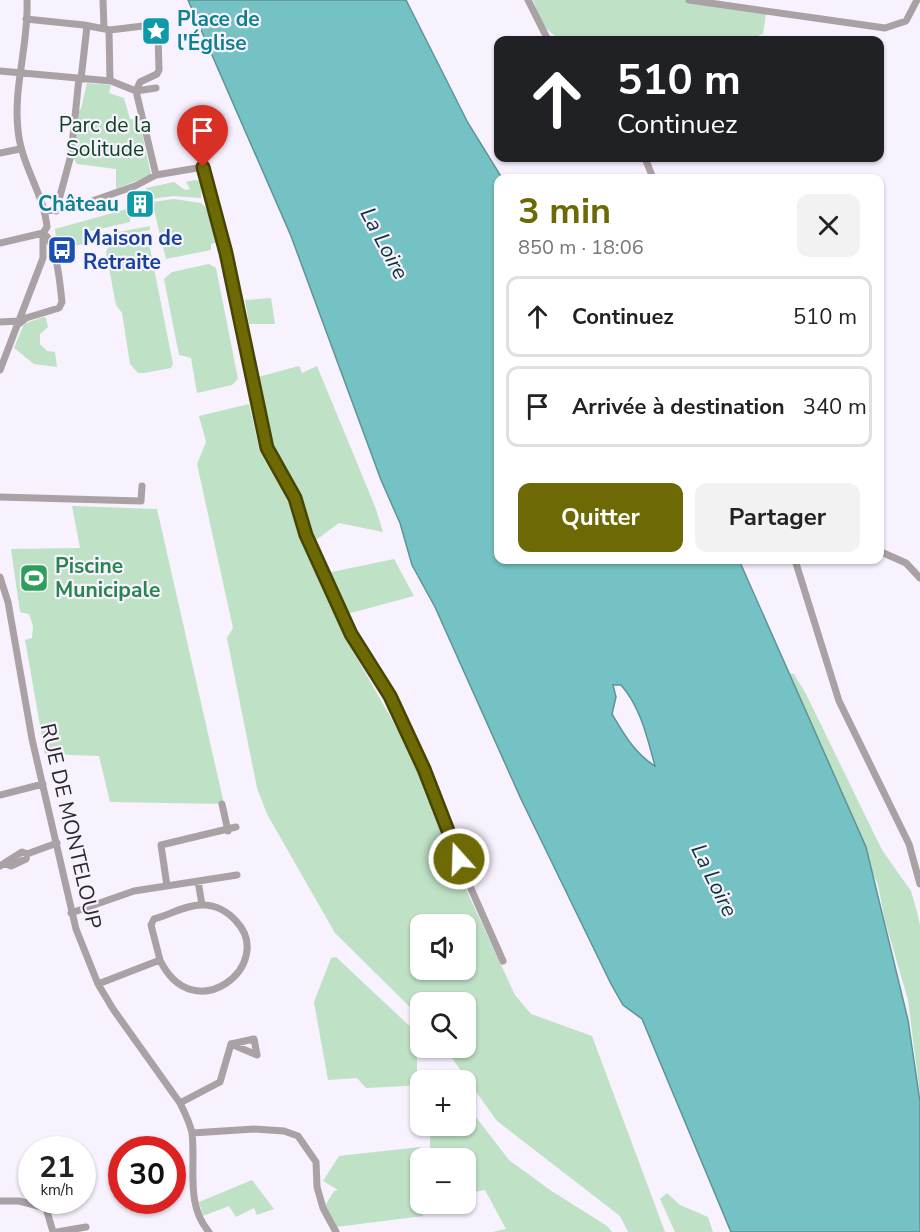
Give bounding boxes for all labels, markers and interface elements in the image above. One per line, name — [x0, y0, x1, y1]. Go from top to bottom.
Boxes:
place label: Place de l'Église — [177, 5, 260, 57]
place icon: Place de l'Église — [140, 15, 172, 47]
text: 510 m — [617, 52, 741, 109]
icon: ahead — [518, 60, 596, 138]
pin — [177, 105, 228, 167]
text: Continuez — [617, 106, 738, 143]
park label: Parc de la Solitude — [59, 111, 151, 163]
icon: arrive — [186, 114, 219, 147]
text: 3 min — [518, 187, 611, 236]
building icon: Château — [124, 188, 156, 220]
place label: Château — [38, 190, 119, 218]
button: close — [797, 194, 860, 257]
water label: La Loire — [353, 202, 416, 285]
place label: Maison de Retraite — [83, 224, 182, 276]
bus stop icon: Maison de Retraite — [46, 234, 78, 266]
text: 850 m · 18:06 — [518, 234, 644, 261]
icon: ahead — [521, 300, 554, 333]
text: Continuez — [572, 302, 674, 332]
text: 510 m — [793, 302, 857, 332]
icon: arrive — [521, 390, 554, 423]
text: Arrivée à destination — [572, 392, 785, 422]
text: 340 m — [803, 392, 867, 422]
button: Quitter — [518, 483, 683, 552]
button: Partager — [695, 483, 860, 552]
place label: Piscine Municipale — [55, 552, 160, 604]
sports icon: Piscine Municipale — [18, 562, 50, 594]
street label: RUE DE MONTELOUP — [34, 721, 108, 931]
position arrow — [427, 827, 491, 891]
water label: La Loire — [684, 839, 745, 922]
map controls — [410, 914, 476, 1214]
button: sound — [410, 914, 476, 980]
button: search — [410, 992, 476, 1058]
button: + — [410, 1070, 476, 1136]
speed limit sign: 30 — [108, 1136, 186, 1214]
text: 21 — [39, 1147, 75, 1188]
button: − — [410, 1148, 476, 1214]
text: km/h — [40, 1180, 74, 1200]

